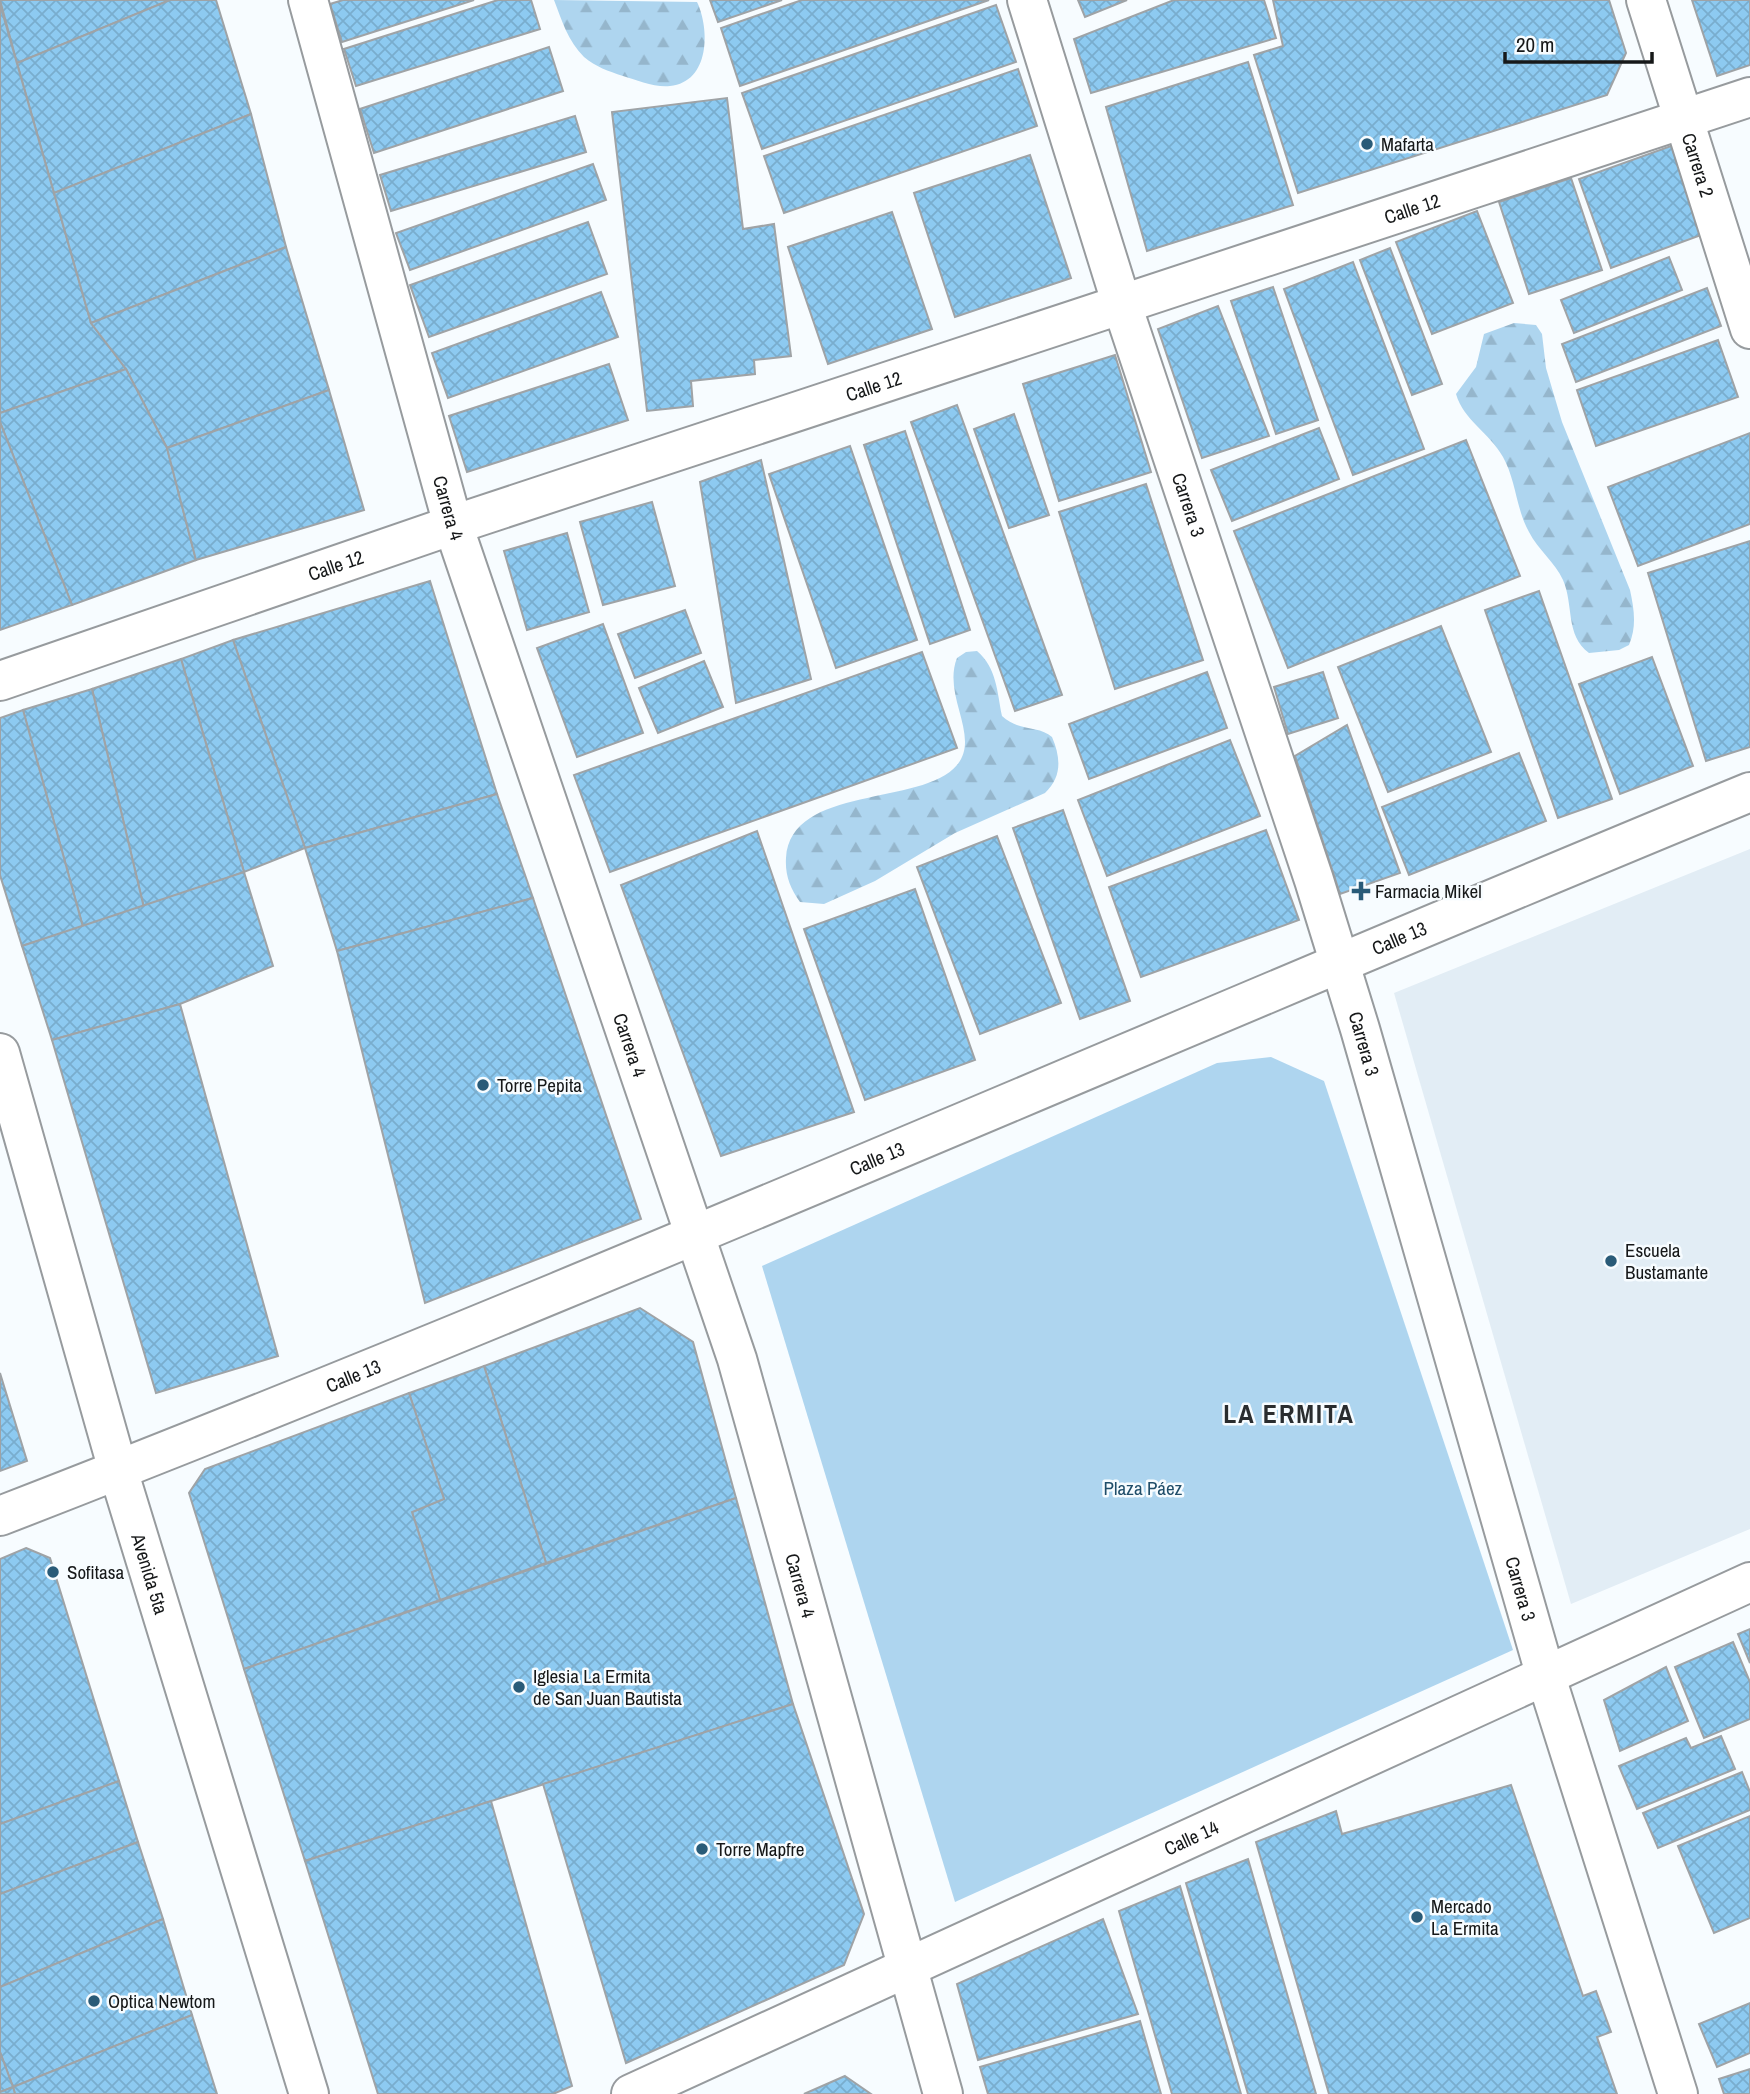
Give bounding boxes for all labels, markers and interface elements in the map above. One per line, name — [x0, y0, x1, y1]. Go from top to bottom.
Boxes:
scale bar — [1505, 21, 1652, 65]
text: 20 m — [1516, 30, 1554, 59]
street label: Carrera 2 — [1676, 130, 1720, 200]
place label: Mafarta — [1381, 131, 1434, 157]
marker: Mafarta — [1359, 136, 1375, 152]
street label: Calle 12 — [1381, 187, 1443, 230]
street label: Calle 12 — [842, 365, 905, 408]
street label: Carrera 3 — [1166, 469, 1211, 540]
street label: Carrera 4 — [427, 473, 470, 544]
street label: Calle 12 — [304, 544, 367, 587]
place label: Farmacia Mikel — [1375, 878, 1482, 904]
marker: Farmacia Mikel — [1353, 883, 1369, 899]
street label: Calle 13 — [1368, 915, 1431, 961]
street label: Carrera 3 — [1342, 1008, 1386, 1079]
street label: Carrera 4 — [607, 1010, 653, 1081]
place label: Torre Pepita — [497, 1072, 582, 1098]
marker: Torre Pepita — [475, 1077, 491, 1093]
street label: Calle 13 — [845, 1135, 908, 1182]
place label: Escuela Bustamante — [1625, 1237, 1708, 1285]
marker: Escuela Bustamante — [1603, 1253, 1619, 1269]
street label: Calle 13 — [322, 1353, 385, 1399]
district label: LA ERMITA — [1223, 1396, 1355, 1431]
park label: Plaza Páez — [1104, 1475, 1183, 1501]
street label: Avenida 5ta — [125, 1529, 174, 1618]
street label: Carrera 4 — [779, 1550, 822, 1621]
street label: Carrera 3 — [1499, 1554, 1542, 1624]
place label: Sofitasa — [67, 1559, 125, 1585]
marker: Sofitasa — [45, 1564, 61, 1580]
place label: Iglesia La Ermita de San Juan Bautista — [533, 1663, 682, 1711]
marker: Iglesia La Ermita de San Juan Bautista — [511, 1679, 527, 1695]
street label: Calle 14 — [1160, 1814, 1223, 1861]
place label: Torre Mapfre — [716, 1836, 804, 1862]
marker: Torre Mapfre — [694, 1841, 710, 1857]
place label: Mercado La Ermita — [1431, 1893, 1499, 1941]
marker: Mercado La Ermita — [1409, 1909, 1425, 1925]
place label: Optica Newtom — [108, 1988, 215, 2014]
marker: Optica Newtom — [86, 1993, 102, 2009]

